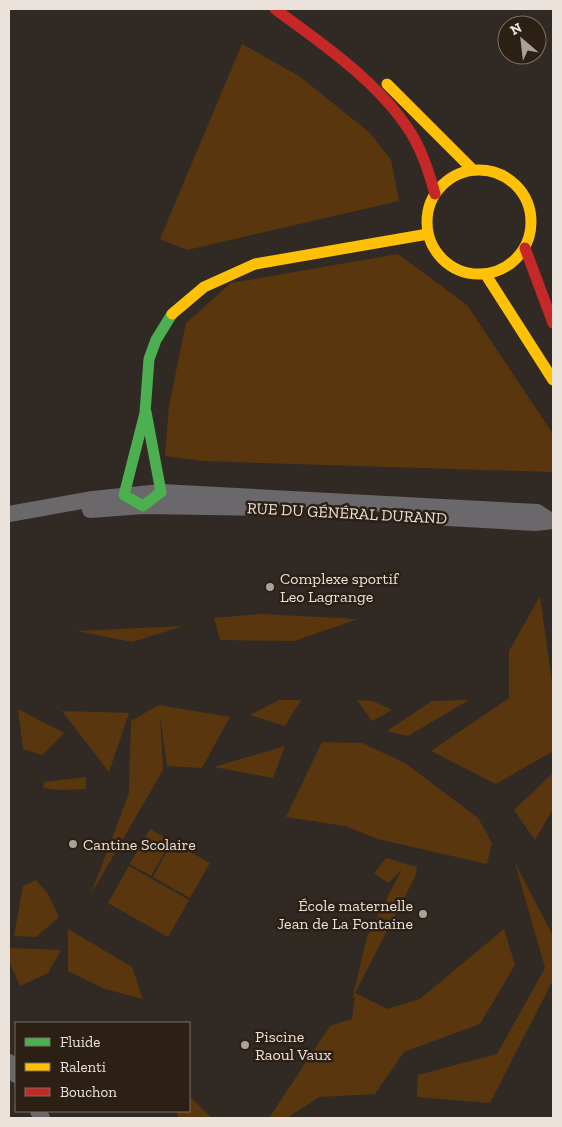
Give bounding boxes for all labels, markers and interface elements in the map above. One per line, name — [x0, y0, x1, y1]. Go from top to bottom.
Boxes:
north arrow — [497, 15, 547, 65]
text: N — [507, 19, 525, 39]
street label: RUE DU GÉNÉRAL DURAND — [246, 498, 448, 528]
place label: Complexe sportif Leo Lagrange — [280, 569, 400, 606]
marker: Complexe sportif Leo Lagrange — [264, 581, 276, 593]
place label: Cantine Scolaire — [83, 835, 196, 854]
marker: Cantine Scolaire — [67, 838, 79, 850]
place label: École maternelle Jean de La Fontaine — [277, 896, 413, 933]
marker: École maternelle Jean de La Fontaine — [417, 908, 429, 920]
legend — [15, 1022, 190, 1112]
place label: Piscine Raoul Vaux — [255, 1027, 331, 1064]
text: Fluide — [60, 1033, 100, 1051]
marker: Piscine Raoul Vaux — [239, 1039, 251, 1051]
text: Ralenti — [60, 1058, 106, 1076]
text: Bouchon — [60, 1083, 117, 1101]

